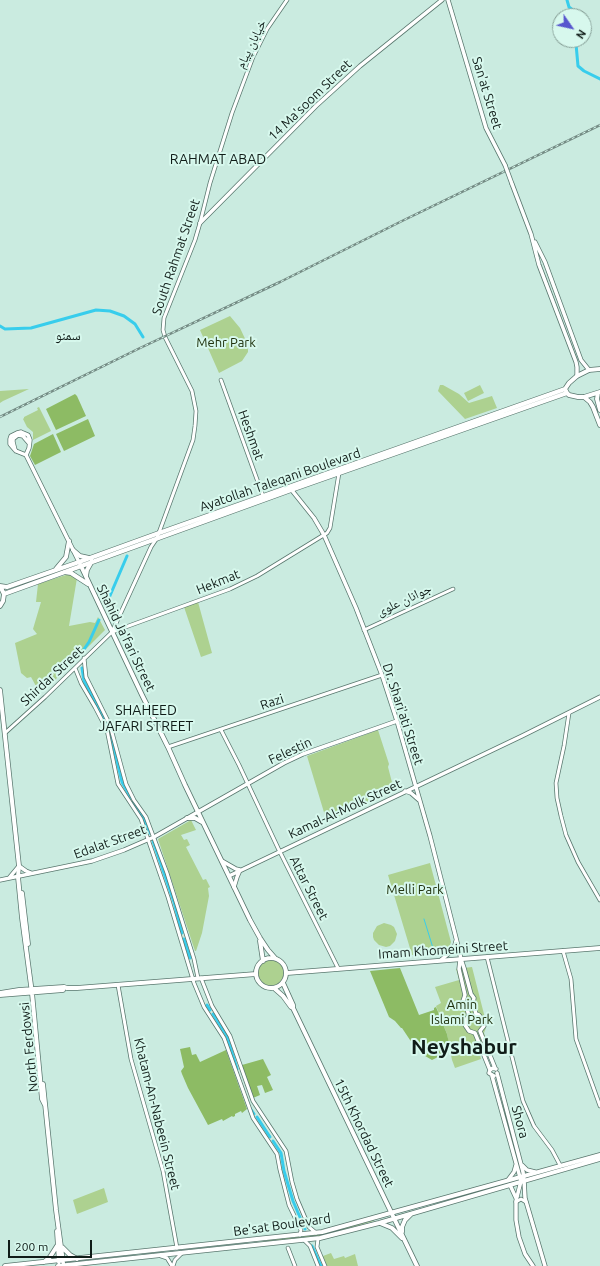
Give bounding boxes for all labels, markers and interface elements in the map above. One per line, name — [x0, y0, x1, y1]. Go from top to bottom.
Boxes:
north arrow — [552, 8, 592, 48]
street label: خیابان پیام — [232, 17, 270, 71]
text: N — [574, 27, 588, 41]
street label: San'at Street — [469, 55, 505, 131]
street label: 14 Ma'soom Street — [265, 56, 355, 144]
district label: RAHMAT ABAD — [164, 151, 272, 167]
street label: South Rahmat Street — [149, 197, 203, 317]
district label: سمنو — [55, 327, 81, 343]
park label: Mehr Park — [196, 335, 256, 351]
street label: Heshmat — [235, 408, 267, 462]
street label: Ayatollah Taleqani Boulevard — [197, 445, 363, 515]
street label: Hekmat — [194, 566, 242, 598]
street label: جوانان علوی — [374, 581, 434, 619]
street label: Shahid Ja'fari Street — [93, 582, 159, 694]
street label: Shirdar Street — [17, 643, 87, 709]
street label: Dr. Shari'ati Street — [379, 661, 427, 767]
street label: Razi — [258, 691, 286, 713]
district label: SHAHEED JAFARI STREET — [92, 702, 200, 734]
street label: Felestin — [266, 734, 314, 768]
street label: Kamal-Al-Molk Street — [286, 776, 404, 842]
street label: Edalat Street — [72, 822, 148, 862]
street label: Attar Street — [286, 853, 332, 923]
park label: Melli Park — [386, 882, 444, 898]
street label: Imam Khomeini Street — [378, 938, 508, 962]
park label: Amin Islami Park — [431, 997, 493, 1028]
street label: North Ferdowsi — [17, 1001, 41, 1093]
district label: Neyshabur — [411, 1034, 517, 1060]
street label: Khatam-An-Nabeein Street — [131, 1036, 183, 1192]
street label: 15th Khordad Street — [331, 1076, 397, 1190]
street label: Shora — [508, 1104, 532, 1140]
street label: Be'sat Boulevard — [232, 1210, 332, 1240]
scale bar — [10, 1232, 94, 1258]
text: 200 m — [15, 1240, 48, 1253]

